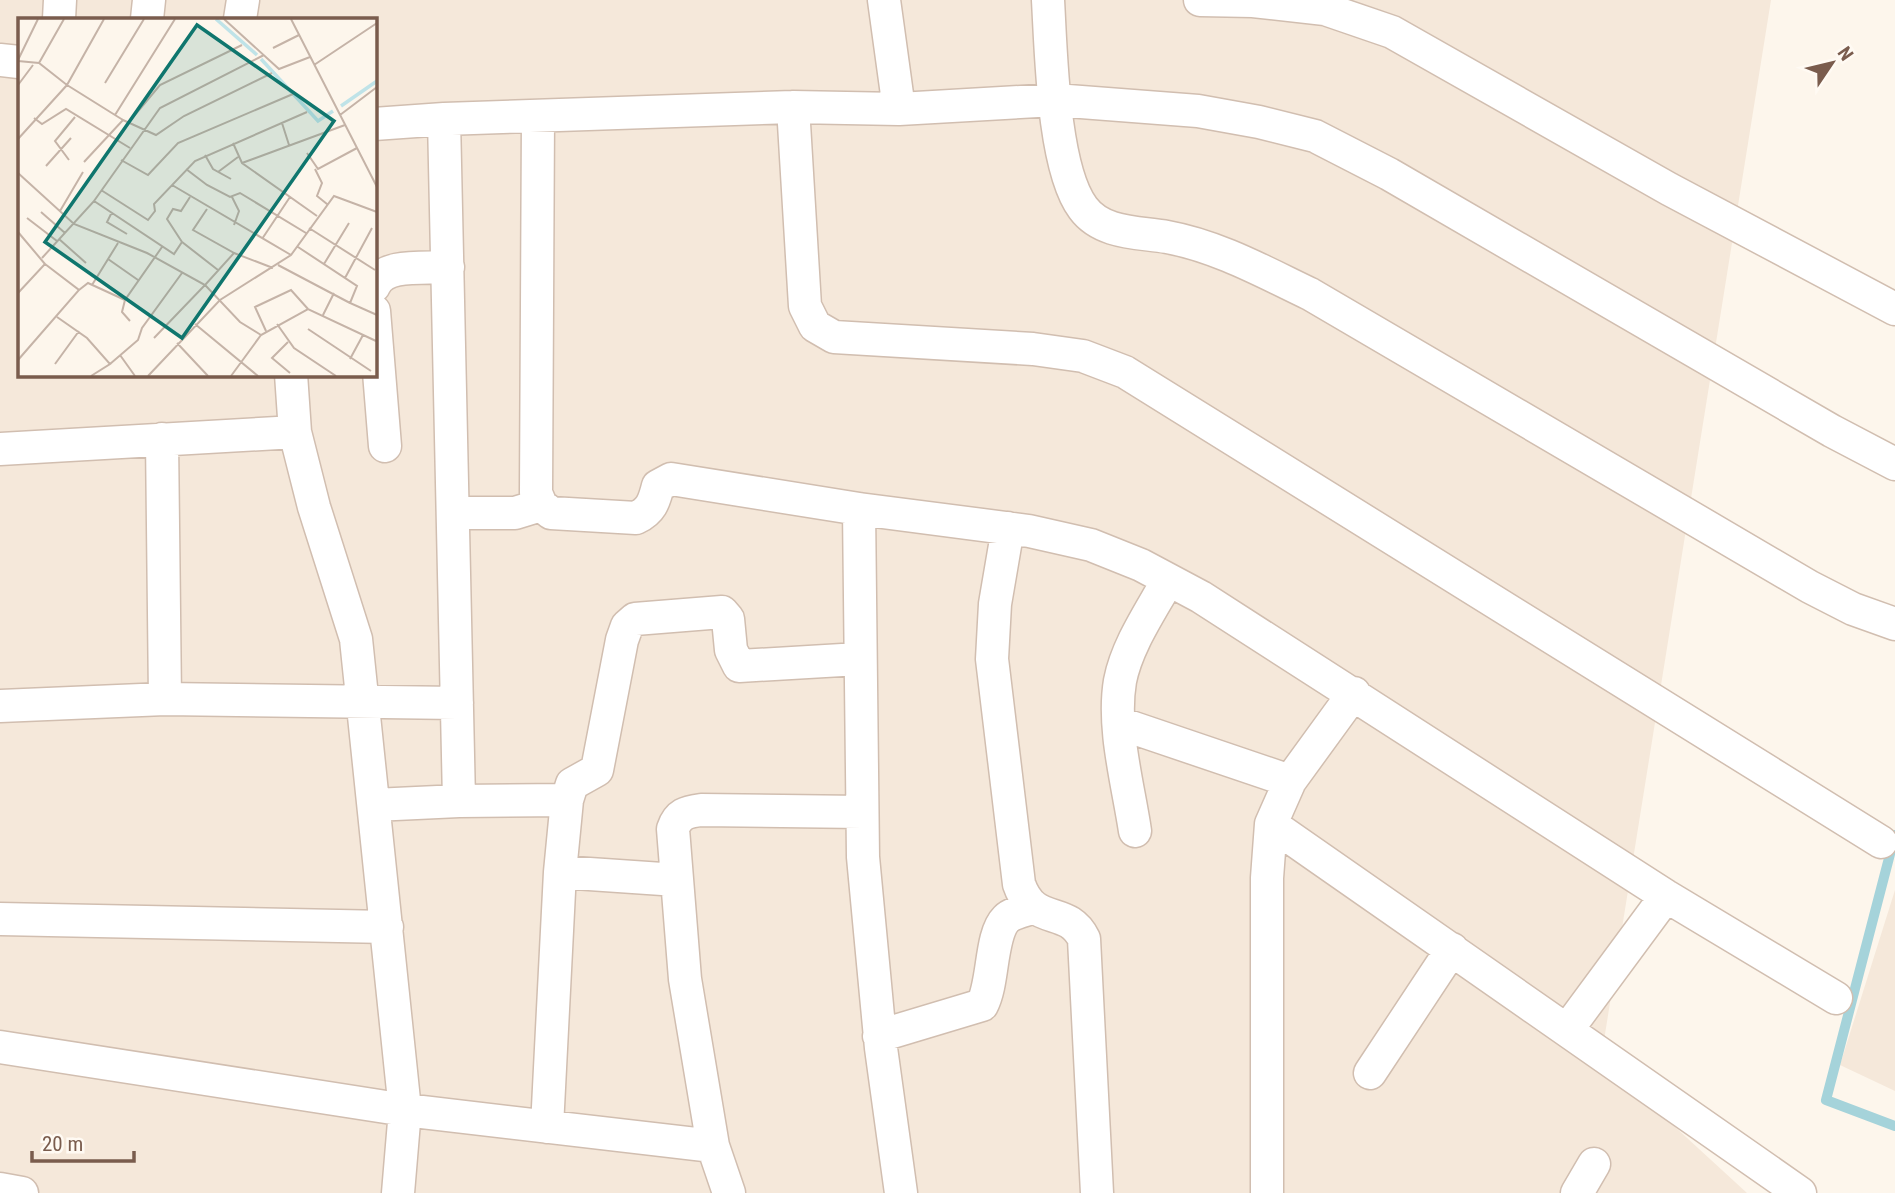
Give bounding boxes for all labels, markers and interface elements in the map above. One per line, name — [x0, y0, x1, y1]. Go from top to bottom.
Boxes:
inset map — [18, 18, 376, 376]
north arrow — [1797, 28, 1867, 98]
text: N — [1833, 42, 1858, 65]
scale bar — [32, 1120, 133, 1164]
text: 20 m — [42, 1132, 83, 1156]

